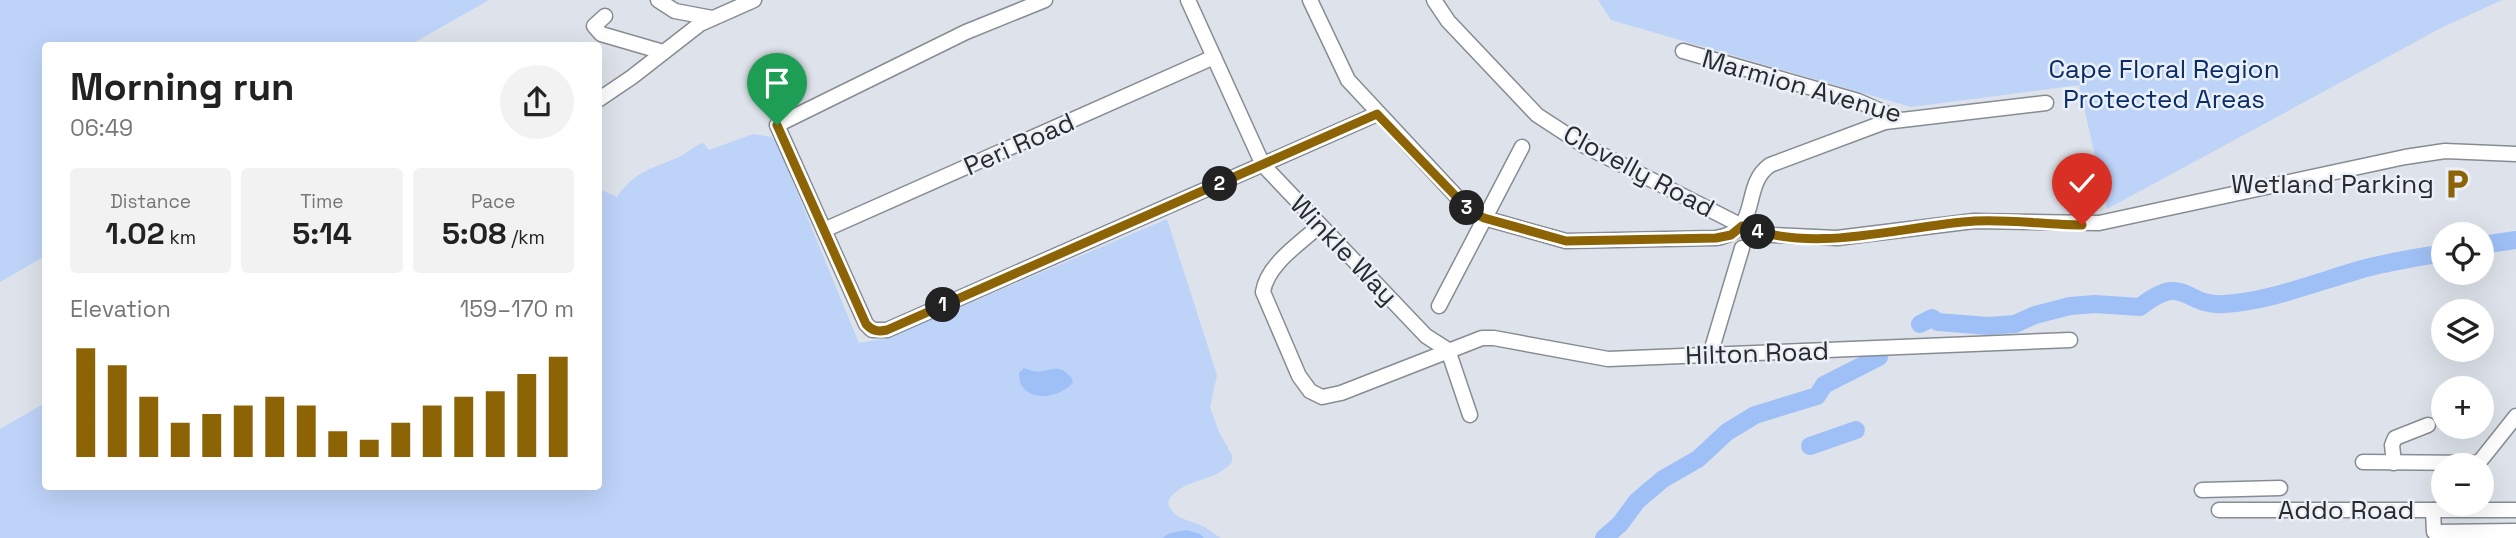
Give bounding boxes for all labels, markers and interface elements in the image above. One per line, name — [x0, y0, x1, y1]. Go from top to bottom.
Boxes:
street label: Marmion Avenue — [1698, 41, 1906, 131]
park label: Cape Floral Region Protected Areas — [2048, 52, 2280, 116]
pin — [747, 53, 807, 125]
text: Morning run — [70, 63, 295, 111]
icon: arrive — [758, 64, 796, 102]
button: share — [500, 65, 574, 139]
street label: Peri Road — [959, 105, 1079, 183]
text: 06:49 — [70, 113, 133, 143]
street label: Clovelly Road — [1557, 117, 1721, 225]
pin — [2052, 153, 2112, 225]
icon: check — [2063, 164, 2101, 202]
pin: 2 — [1202, 166, 1238, 202]
place label: Wetland Parking — [2231, 167, 2434, 201]
parking icon: Wetland Parking — [2440, 167, 2474, 201]
text: 2 — [1214, 171, 1225, 196]
street label: Winkle Way — [1283, 188, 1405, 312]
text: Distance — [110, 189, 191, 214]
text: Time — [300, 189, 344, 214]
text: Pace — [471, 189, 516, 214]
pin: 3 — [1450, 190, 1484, 226]
text: 3 — [1461, 195, 1472, 220]
text: 1.02 — [105, 214, 165, 253]
text: 5:14 — [292, 214, 352, 253]
text: 5:08 — [442, 214, 506, 253]
pin: 4 — [1740, 215, 1776, 250]
text: 4 — [1751, 219, 1764, 244]
map controls — [2431, 222, 2494, 516]
button: locate — [2431, 222, 2494, 285]
text: km — [165, 225, 196, 250]
text: /km — [506, 225, 545, 250]
pin: 1 — [926, 288, 960, 322]
text: 1 — [938, 292, 947, 317]
text: Elevation — [70, 294, 171, 324]
text: 159–170 m — [460, 294, 574, 324]
button: layers — [2431, 299, 2494, 362]
street label: Hilton Road — [1685, 334, 1829, 372]
button: + — [2431, 376, 2494, 439]
button: − — [2431, 453, 2494, 516]
street label: Addo Road — [2278, 493, 2414, 527]

